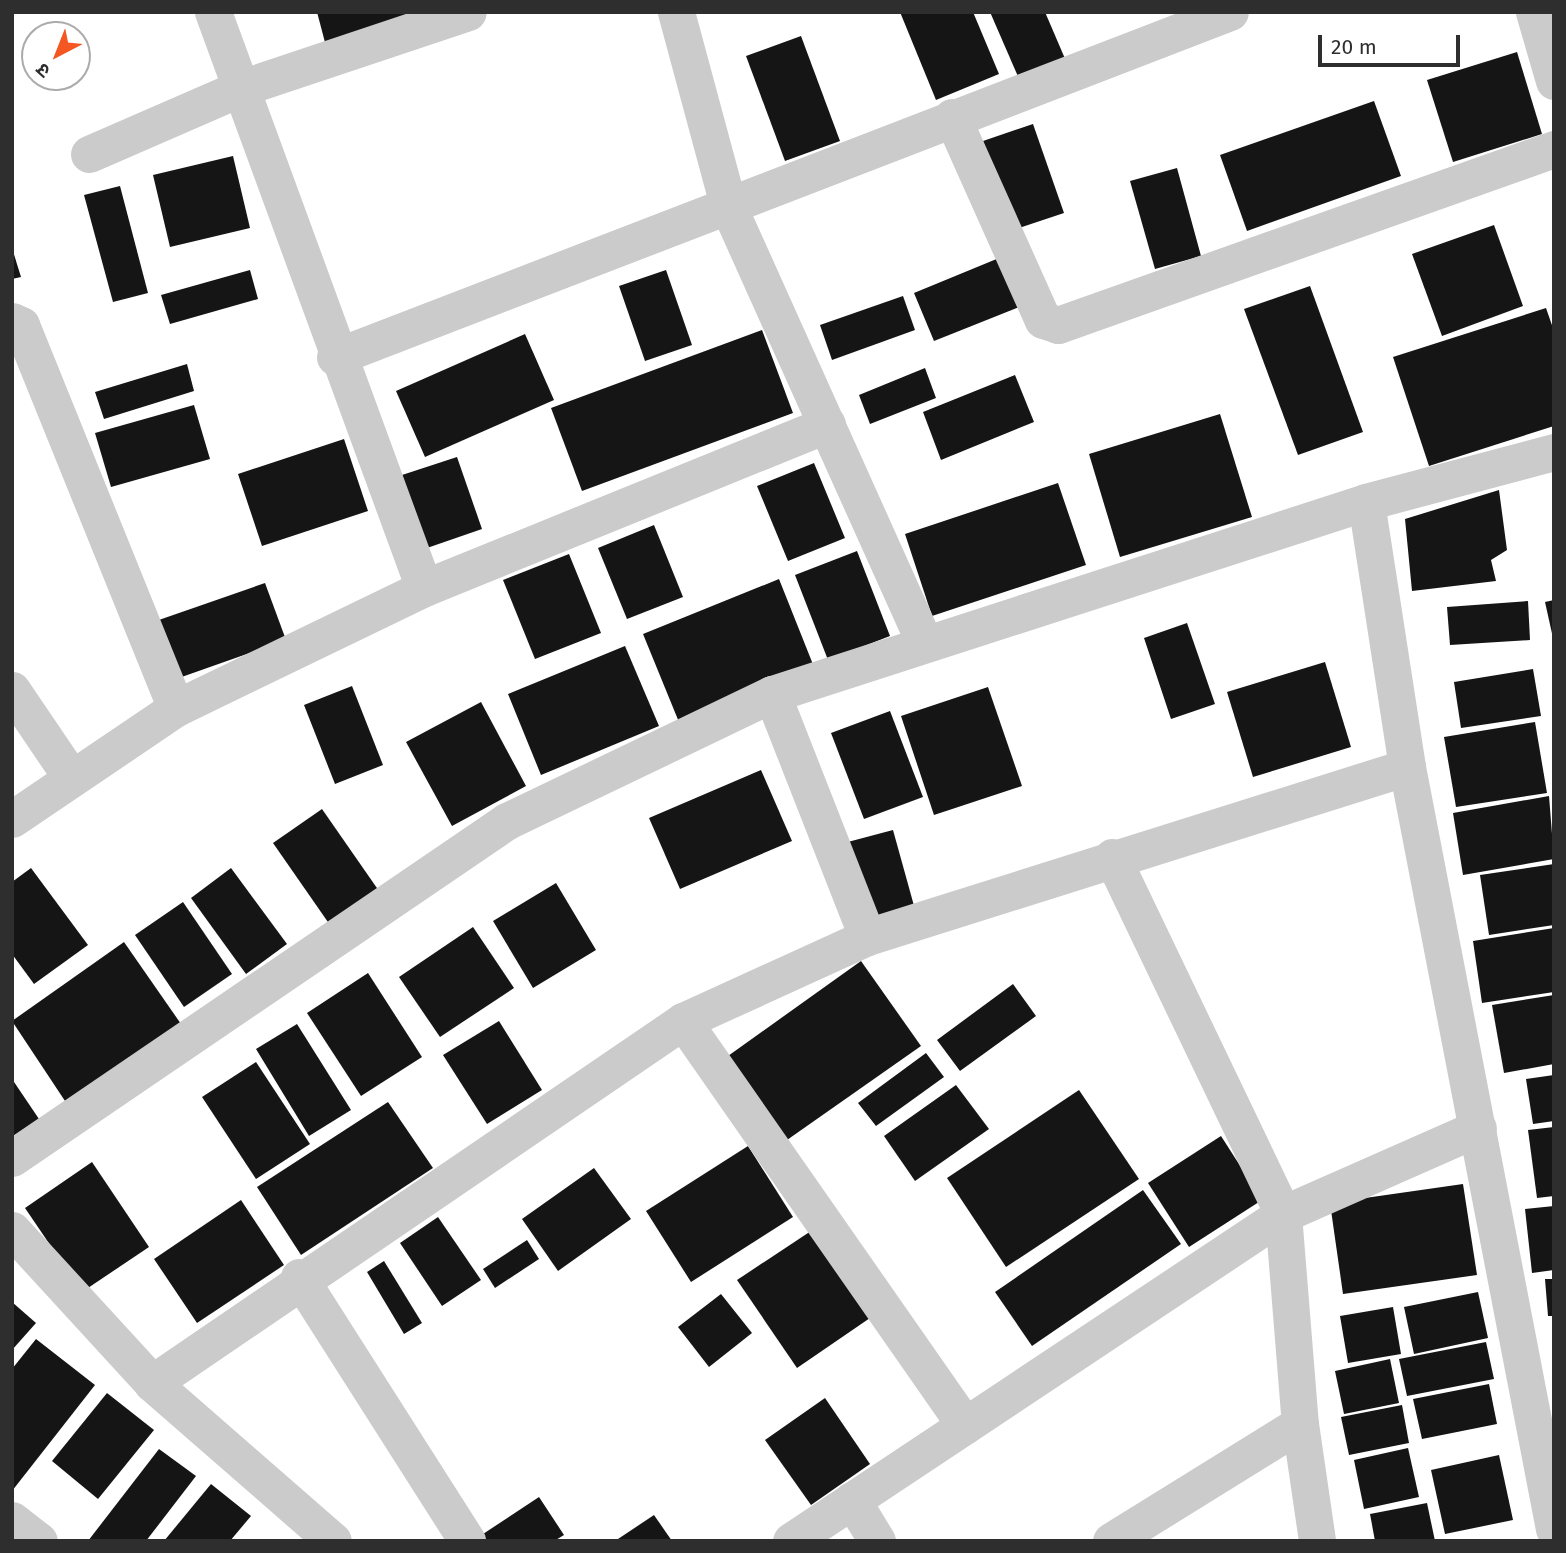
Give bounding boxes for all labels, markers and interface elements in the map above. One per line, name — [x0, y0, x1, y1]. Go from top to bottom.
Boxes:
north arrow — [21, 21, 91, 91]
scale bar — [1321, 21, 1463, 65]
text: 20 m — [1331, 34, 1377, 60]
text: उ — [31, 58, 55, 83]

